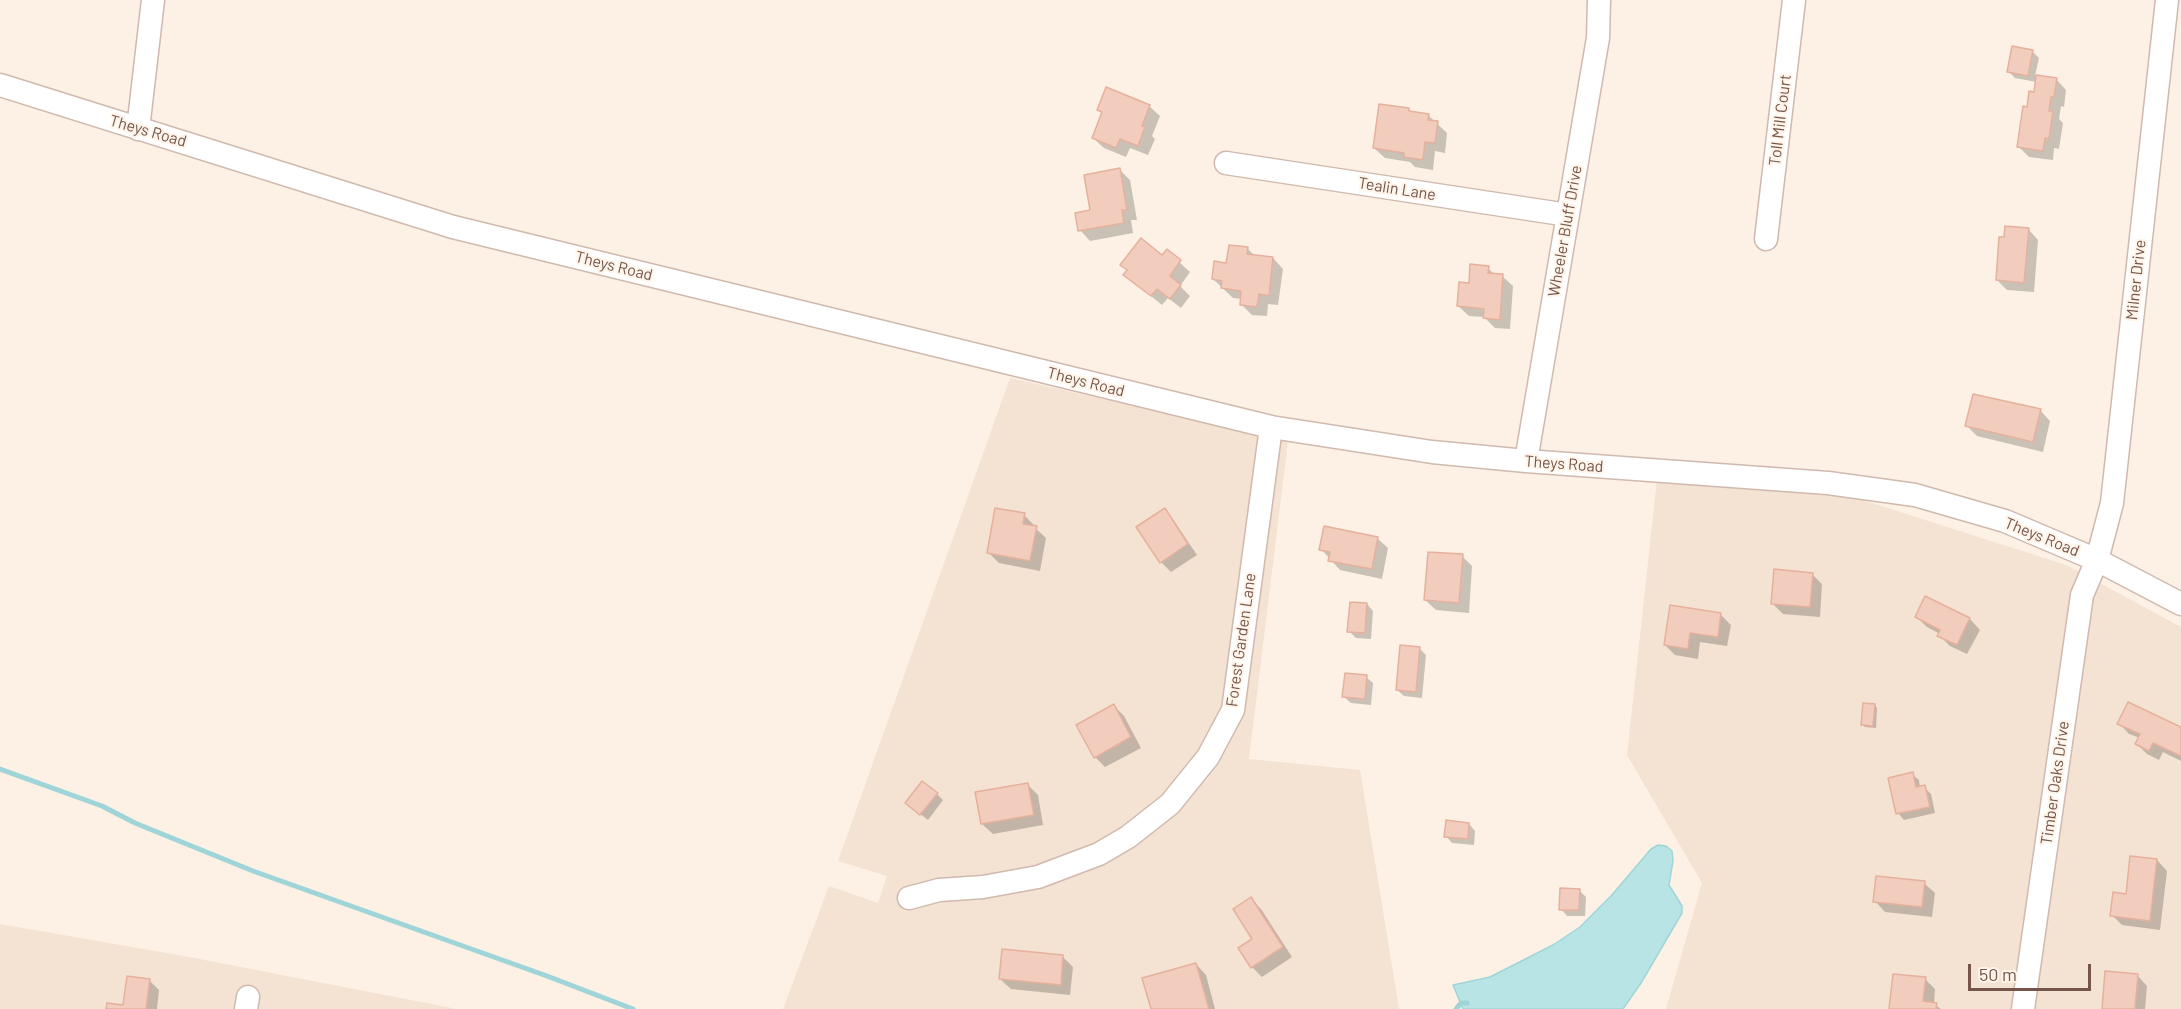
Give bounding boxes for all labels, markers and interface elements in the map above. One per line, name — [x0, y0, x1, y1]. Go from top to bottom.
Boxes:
street label: Toll Mill Court — [1765, 73, 1795, 167]
street label: Theys Road — [107, 111, 189, 151]
street label: Wheeler Bluff Drive — [1544, 164, 1586, 298]
street label: Tealin Lane — [1357, 173, 1437, 205]
street label: Milner Drive — [2122, 239, 2150, 321]
street label: Theys Road — [573, 247, 655, 285]
street label: Theys Road — [1045, 363, 1127, 401]
street label: Theys Road — [1524, 452, 1604, 476]
street label: Theys Road — [2002, 513, 2082, 561]
street label: Forest Garden Lane — [1222, 572, 1260, 708]
street label: Timber Oaks Drive — [2037, 720, 2073, 846]
scale bar — [1971, 952, 2094, 990]
text: 50 m — [1979, 963, 2017, 985]

